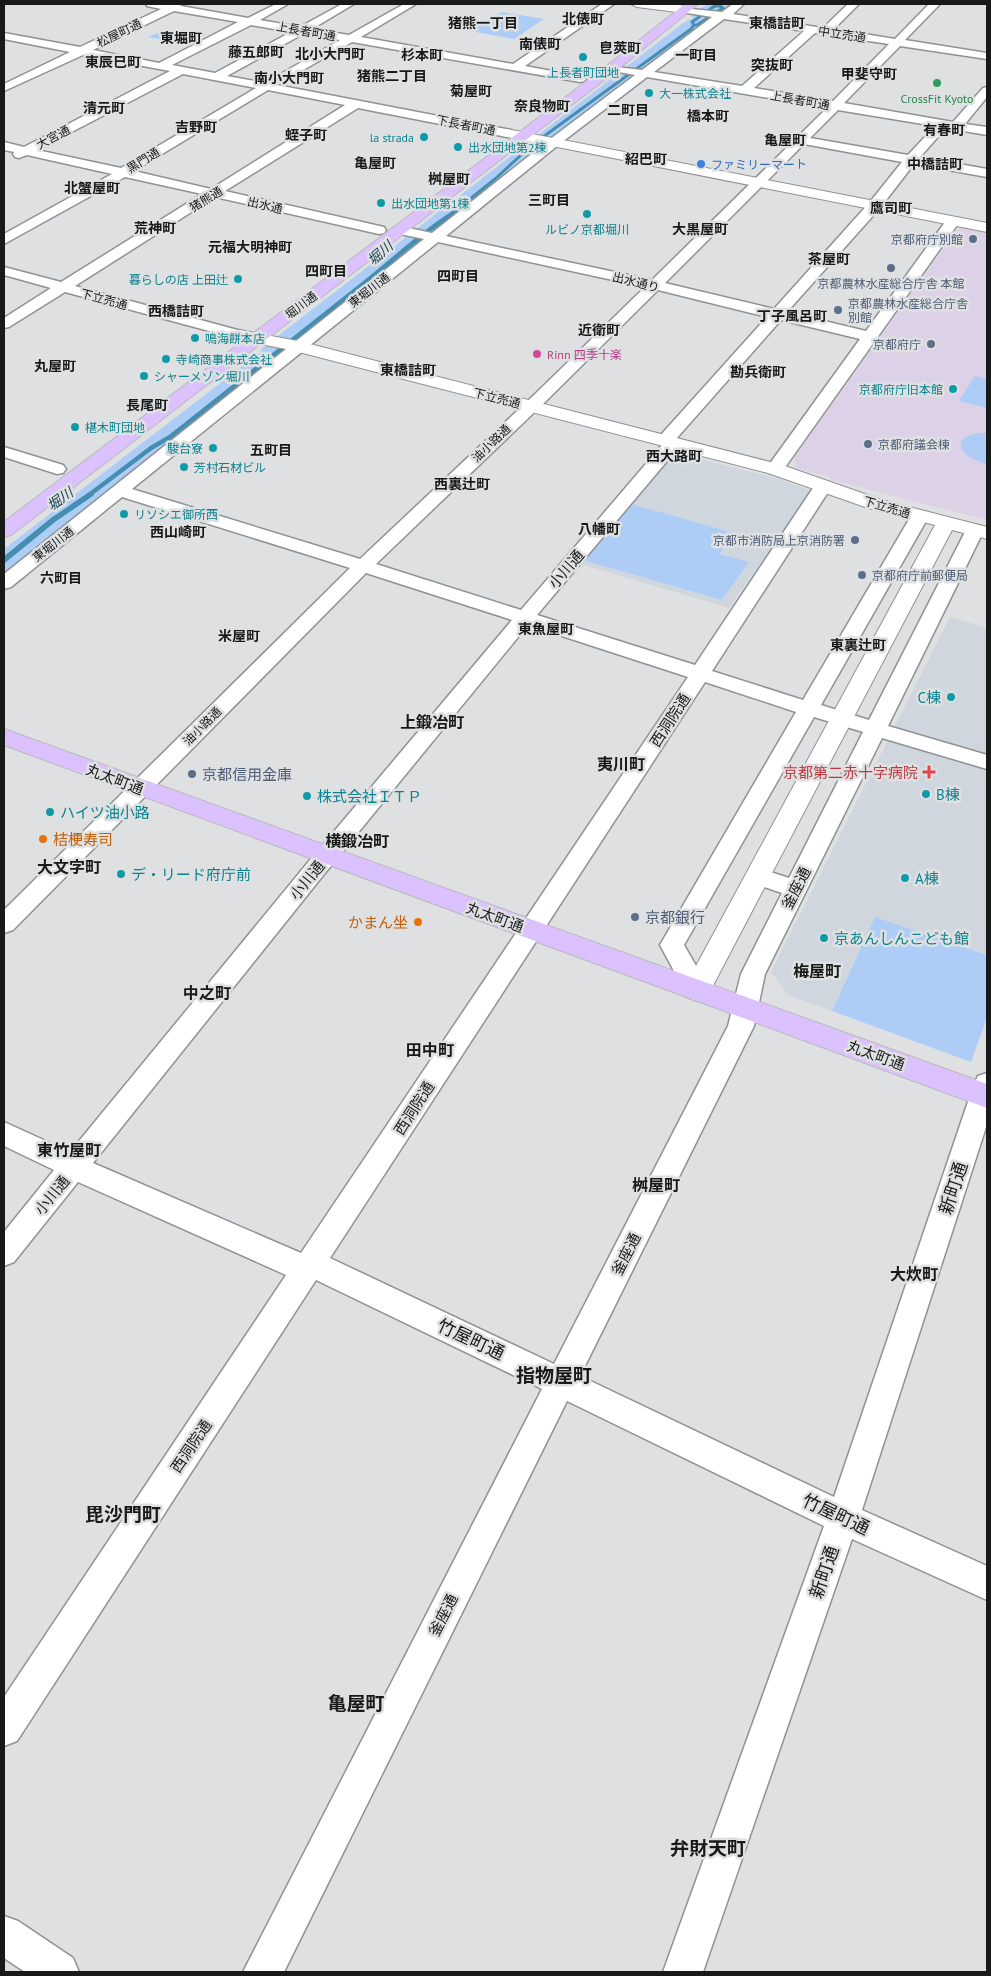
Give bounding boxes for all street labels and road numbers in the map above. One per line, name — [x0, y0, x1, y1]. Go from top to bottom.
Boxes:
street label: 松屋町通 — [94, 16, 144, 50]
street label: 上長者町通 — [275, 18, 337, 44]
street label: 中立売通 — [817, 23, 867, 45]
street label: 上長者町通 — [769, 87, 831, 113]
street label: 下長者町通 — [435, 112, 497, 138]
street label: 大宮通 — [34, 122, 72, 152]
street label: 黒門通 — [124, 144, 162, 176]
street label: 猪熊通 — [187, 183, 225, 215]
street label: 出水通 — [246, 194, 284, 216]
street label: 東堀川通 — [345, 269, 393, 311]
street label: 出水通り — [611, 269, 661, 295]
street label: 下立売通 — [79, 286, 129, 312]
street label: 堀川通 — [282, 288, 320, 322]
street label: 下立売通 — [472, 385, 522, 411]
street label: 油小路通 — [469, 421, 513, 465]
street label: 下立売通 — [862, 493, 912, 521]
street label: 東堀川通 — [29, 523, 77, 565]
street label: 小川通 — [544, 546, 588, 592]
street label: 西洞院通 — [646, 690, 694, 750]
street label: 油小路通 — [180, 704, 224, 748]
street label: 丸太町通 — [84, 759, 146, 799]
street label: 小川通 — [285, 857, 329, 903]
street label: 釜座通 — [777, 864, 815, 912]
street label: 丸太町通 — [464, 898, 526, 936]
street label: 丸太町通 — [845, 1036, 907, 1074]
street label: 西洞院通 — [390, 1078, 438, 1138]
street label: 新町通 — [934, 1159, 972, 1217]
street label: 小川通 — [30, 1172, 74, 1218]
street label: 釜座通 — [607, 1230, 645, 1278]
street label: 竹屋町通 — [434, 1313, 508, 1365]
street label: 西洞院通 — [166, 1416, 216, 1476]
street label: 竹屋町通 — [799, 1488, 873, 1540]
street label: 新町通 — [804, 1543, 844, 1601]
street label: 釜座通 — [424, 1591, 462, 1639]

